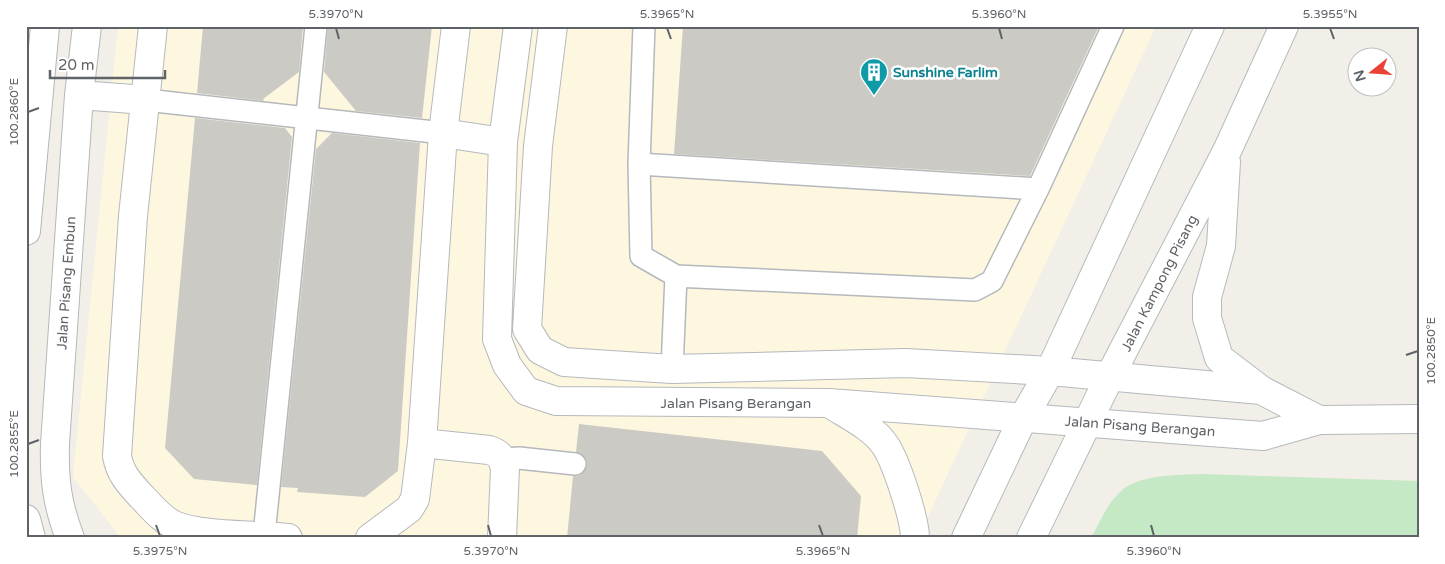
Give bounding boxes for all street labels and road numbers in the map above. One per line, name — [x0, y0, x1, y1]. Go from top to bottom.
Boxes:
street label: Jalan Kampong Pisang — [1118, 212, 1201, 354]
street label: Jalan Pisang Embun — [53, 216, 80, 350]
street label: Jalan Pisang Berangan — [661, 395, 811, 412]
street label: Jalan Pisang Berangan — [1064, 413, 1216, 440]

